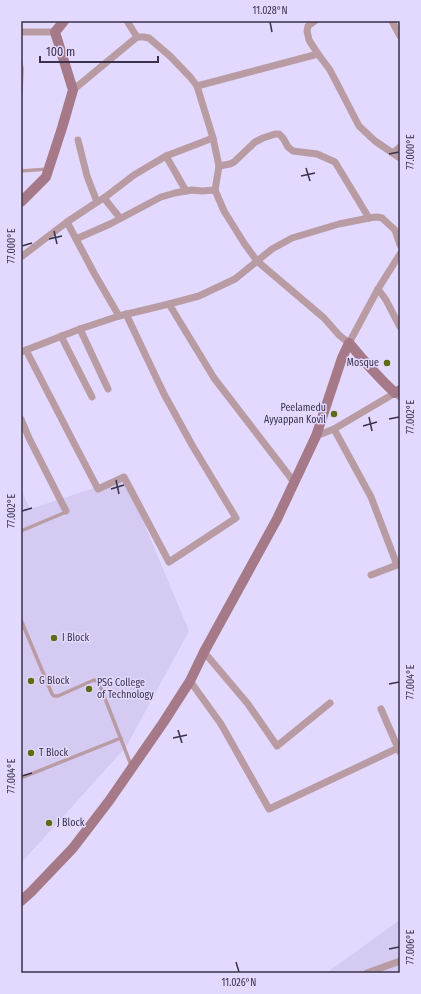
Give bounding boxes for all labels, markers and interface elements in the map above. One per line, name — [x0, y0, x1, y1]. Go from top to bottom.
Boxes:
text: 11.028°N — [253, 5, 287, 17]
scale bar — [40, 38, 158, 64]
text: 100 m — [46, 45, 75, 59]
text: 77.000°E — [405, 134, 417, 170]
text: 77.000°E — [6, 228, 18, 264]
place label: Mosque — [347, 357, 379, 369]
marker: Mosque — [382, 358, 392, 368]
text: 77.002°E — [405, 400, 417, 434]
place label: Peelamedu Ayyappan Kovil — [264, 402, 326, 426]
marker: Peelamedu Ayyappan Kovil — [329, 409, 339, 419]
text: 77.002°E — [6, 494, 18, 528]
place label: I Block — [62, 632, 90, 644]
marker: I Block — [49, 633, 59, 643]
text: 77.004°E — [405, 664, 417, 699]
place label: G Block — [39, 675, 70, 687]
marker: G Block — [26, 676, 36, 686]
place label: PSG College of Technology — [97, 677, 154, 701]
marker: PSG College of Technology — [84, 684, 94, 694]
place label: T Block — [39, 747, 69, 759]
marker: T Block — [26, 748, 36, 758]
text: 77.004°E — [6, 758, 18, 793]
place label: J Block — [57, 817, 85, 829]
marker: J Block — [44, 818, 54, 828]
text: 77.006°E — [405, 929, 417, 964]
text: 11.026°N — [222, 977, 256, 989]

